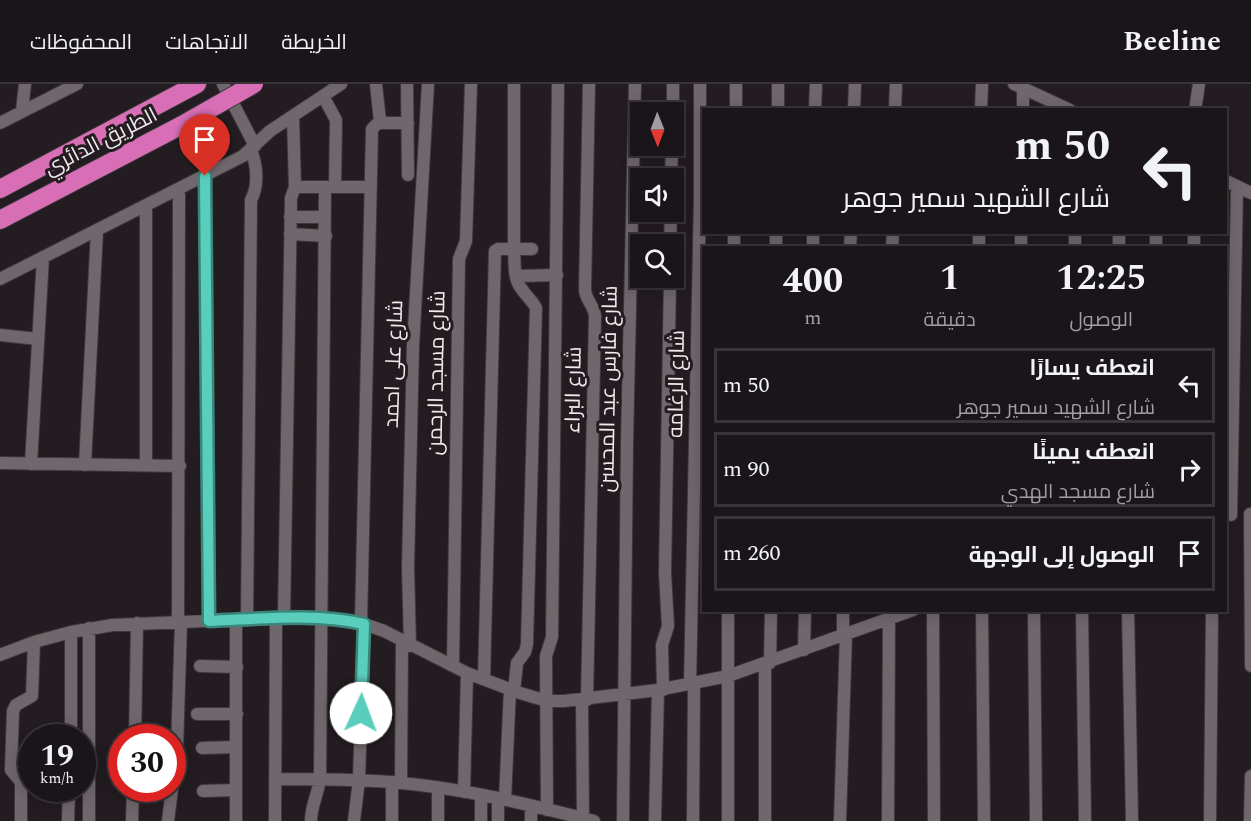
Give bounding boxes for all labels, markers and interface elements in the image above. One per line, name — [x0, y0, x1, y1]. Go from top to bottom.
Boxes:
text: Beeline — [1123, 20, 1221, 63]
text: المحفوظات — [30, 27, 132, 59]
text: الاتجاهات — [165, 27, 248, 59]
text: الخريطة — [281, 27, 347, 59]
street label: الطريق الدائري — [39, 100, 163, 184]
north arrow — [630, 102, 684, 156]
map controls — [630, 102, 684, 288]
pin — [179, 114, 230, 176]
text: 50 m — [1015, 115, 1110, 178]
icon: arrive — [188, 123, 221, 156]
icon: left — [1131, 132, 1209, 210]
button: sound — [630, 168, 684, 222]
text: شارع الشهيد سمير جوهر — [843, 178, 1110, 220]
button: search — [630, 234, 684, 288]
text: 1 — [939, 251, 960, 306]
text: 12:25 — [1056, 251, 1147, 306]
text: 400 — [782, 254, 843, 309]
street label: شارع فارس عبد المحسن — [591, 285, 627, 493]
street label: شارع مسجد الرحمن — [420, 290, 454, 456]
street label: شارع على احمد — [376, 299, 412, 429]
text: m — [804, 303, 821, 333]
text: دقيقة — [924, 305, 976, 335]
text: الوصول — [1069, 305, 1133, 335]
street label: شارع الرغامه — [660, 330, 694, 438]
street label: شارع البراء — [557, 346, 591, 434]
text: انعطف يسارًا — [1030, 352, 1155, 385]
text: 50 m — [723, 369, 769, 402]
icon: left — [1173, 369, 1206, 402]
text: شارع الشهيد سمير جوهر — [957, 393, 1155, 423]
text: انعطف يمينًا — [1032, 436, 1155, 469]
text: 90 m — [723, 453, 769, 486]
icon: right — [1173, 453, 1206, 486]
text: شارع مسجد الهدي — [1001, 477, 1155, 507]
text: 260 m — [723, 537, 780, 570]
icon: arrive — [1173, 537, 1206, 570]
text: الوصول إلى الوجهة — [969, 539, 1155, 572]
position arrow — [329, 681, 393, 745]
speed limit sign: 30 — [108, 724, 186, 802]
text: 19 — [40, 733, 74, 779]
text: km/h — [40, 767, 74, 790]

